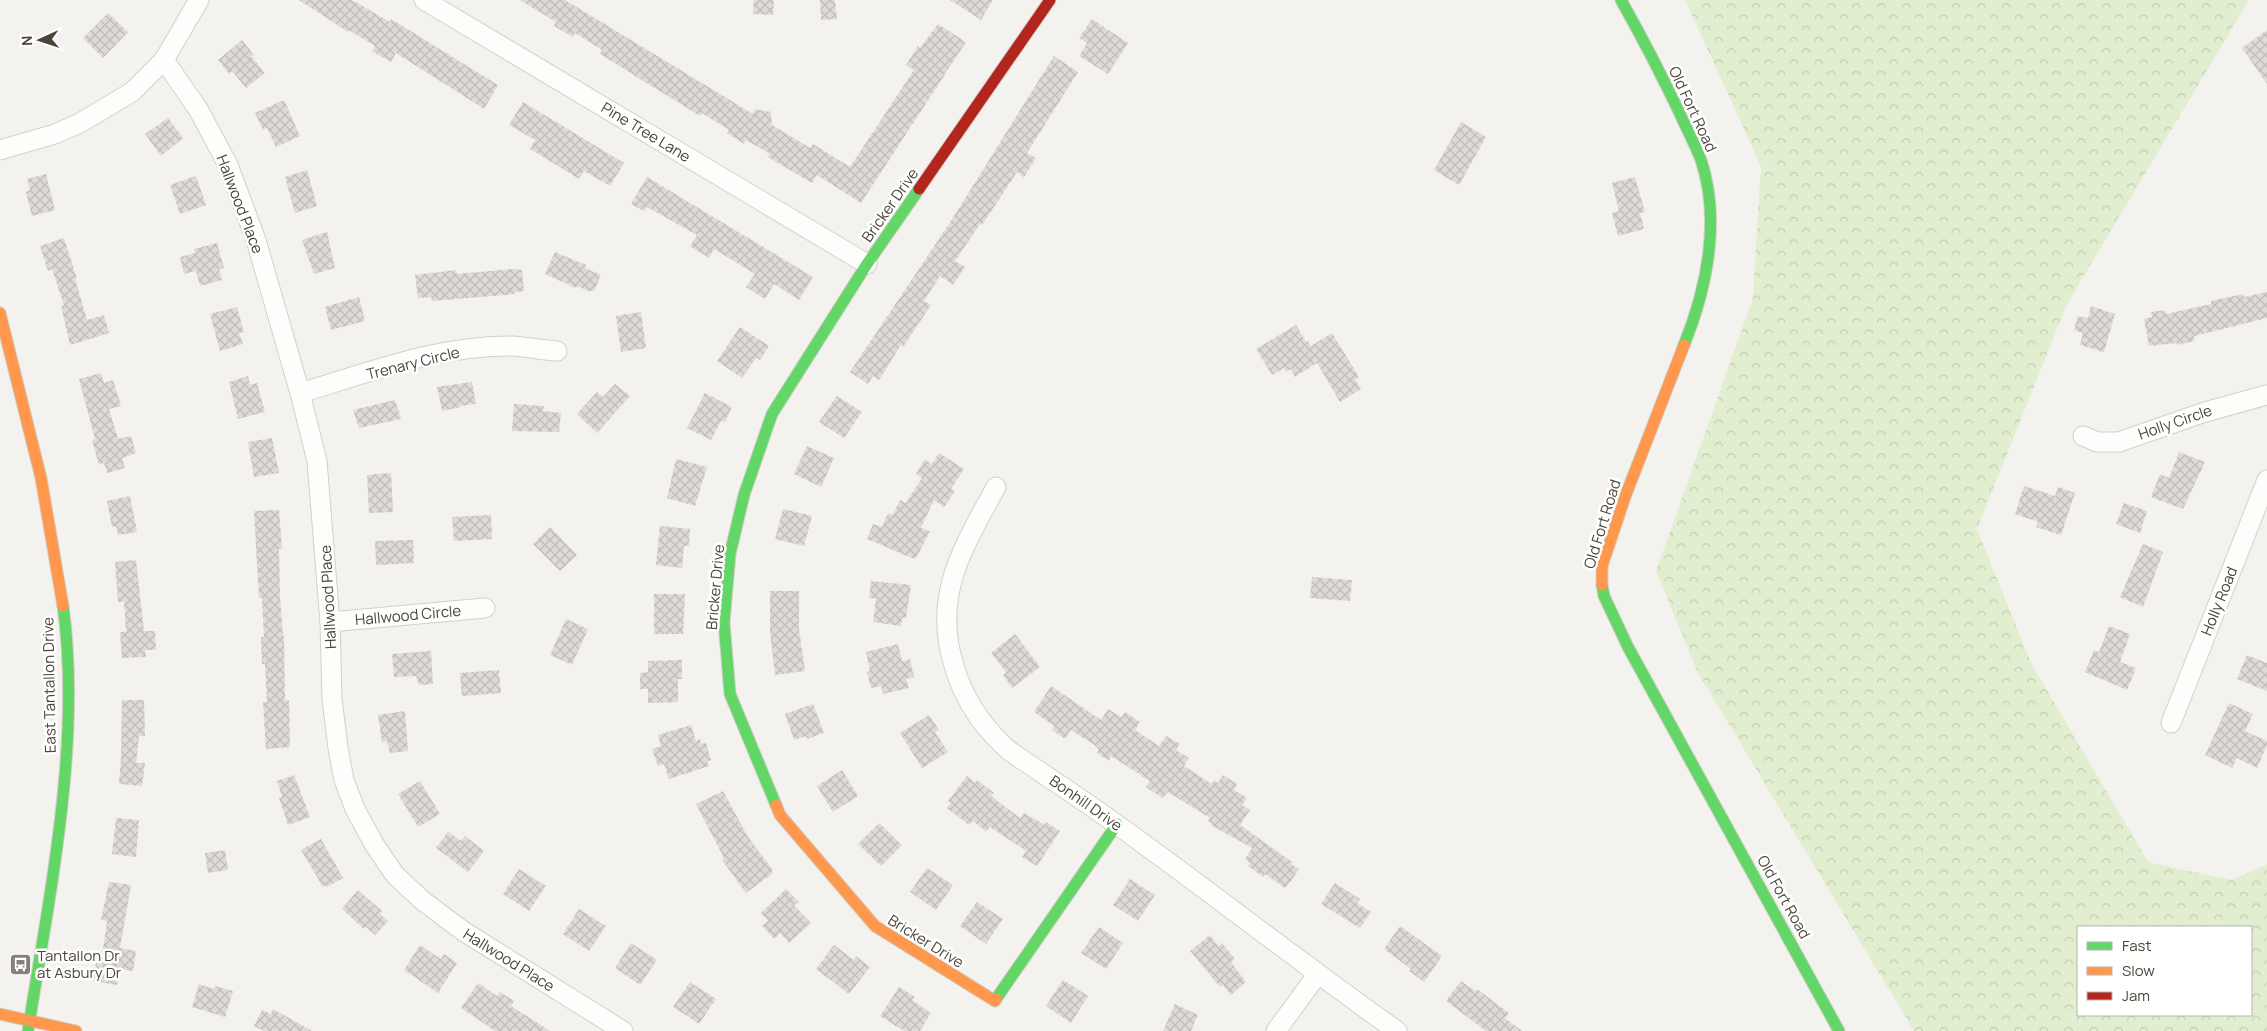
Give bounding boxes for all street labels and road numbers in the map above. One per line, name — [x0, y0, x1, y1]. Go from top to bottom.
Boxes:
street label: Old Fort Road — [1664, 63, 1722, 155]
street label: Pine Tree Lane — [597, 97, 695, 167]
street label: Hallwood Place — [212, 152, 269, 257]
street label: Bricker Drive — [857, 164, 923, 246]
street label: Trenary Circle — [364, 341, 462, 385]
street label: Holly Circle — [2135, 399, 2215, 444]
street label: Old Fort Road — [1578, 477, 1626, 571]
street label: Bricker Drive — [701, 543, 729, 631]
street label: Hallwood Place — [315, 544, 341, 650]
street label: Holly Road — [2196, 563, 2242, 639]
street label: Hallwood Circle — [354, 600, 462, 630]
street label: East Tantallon Drive — [37, 617, 61, 753]
street label: Bonhill Drive — [1045, 770, 1127, 836]
street label: Old Fort Road — [1752, 851, 1816, 943]
street label: Bricker Drive — [884, 909, 968, 973]
street label: Hallwood Place — [459, 923, 559, 997]

